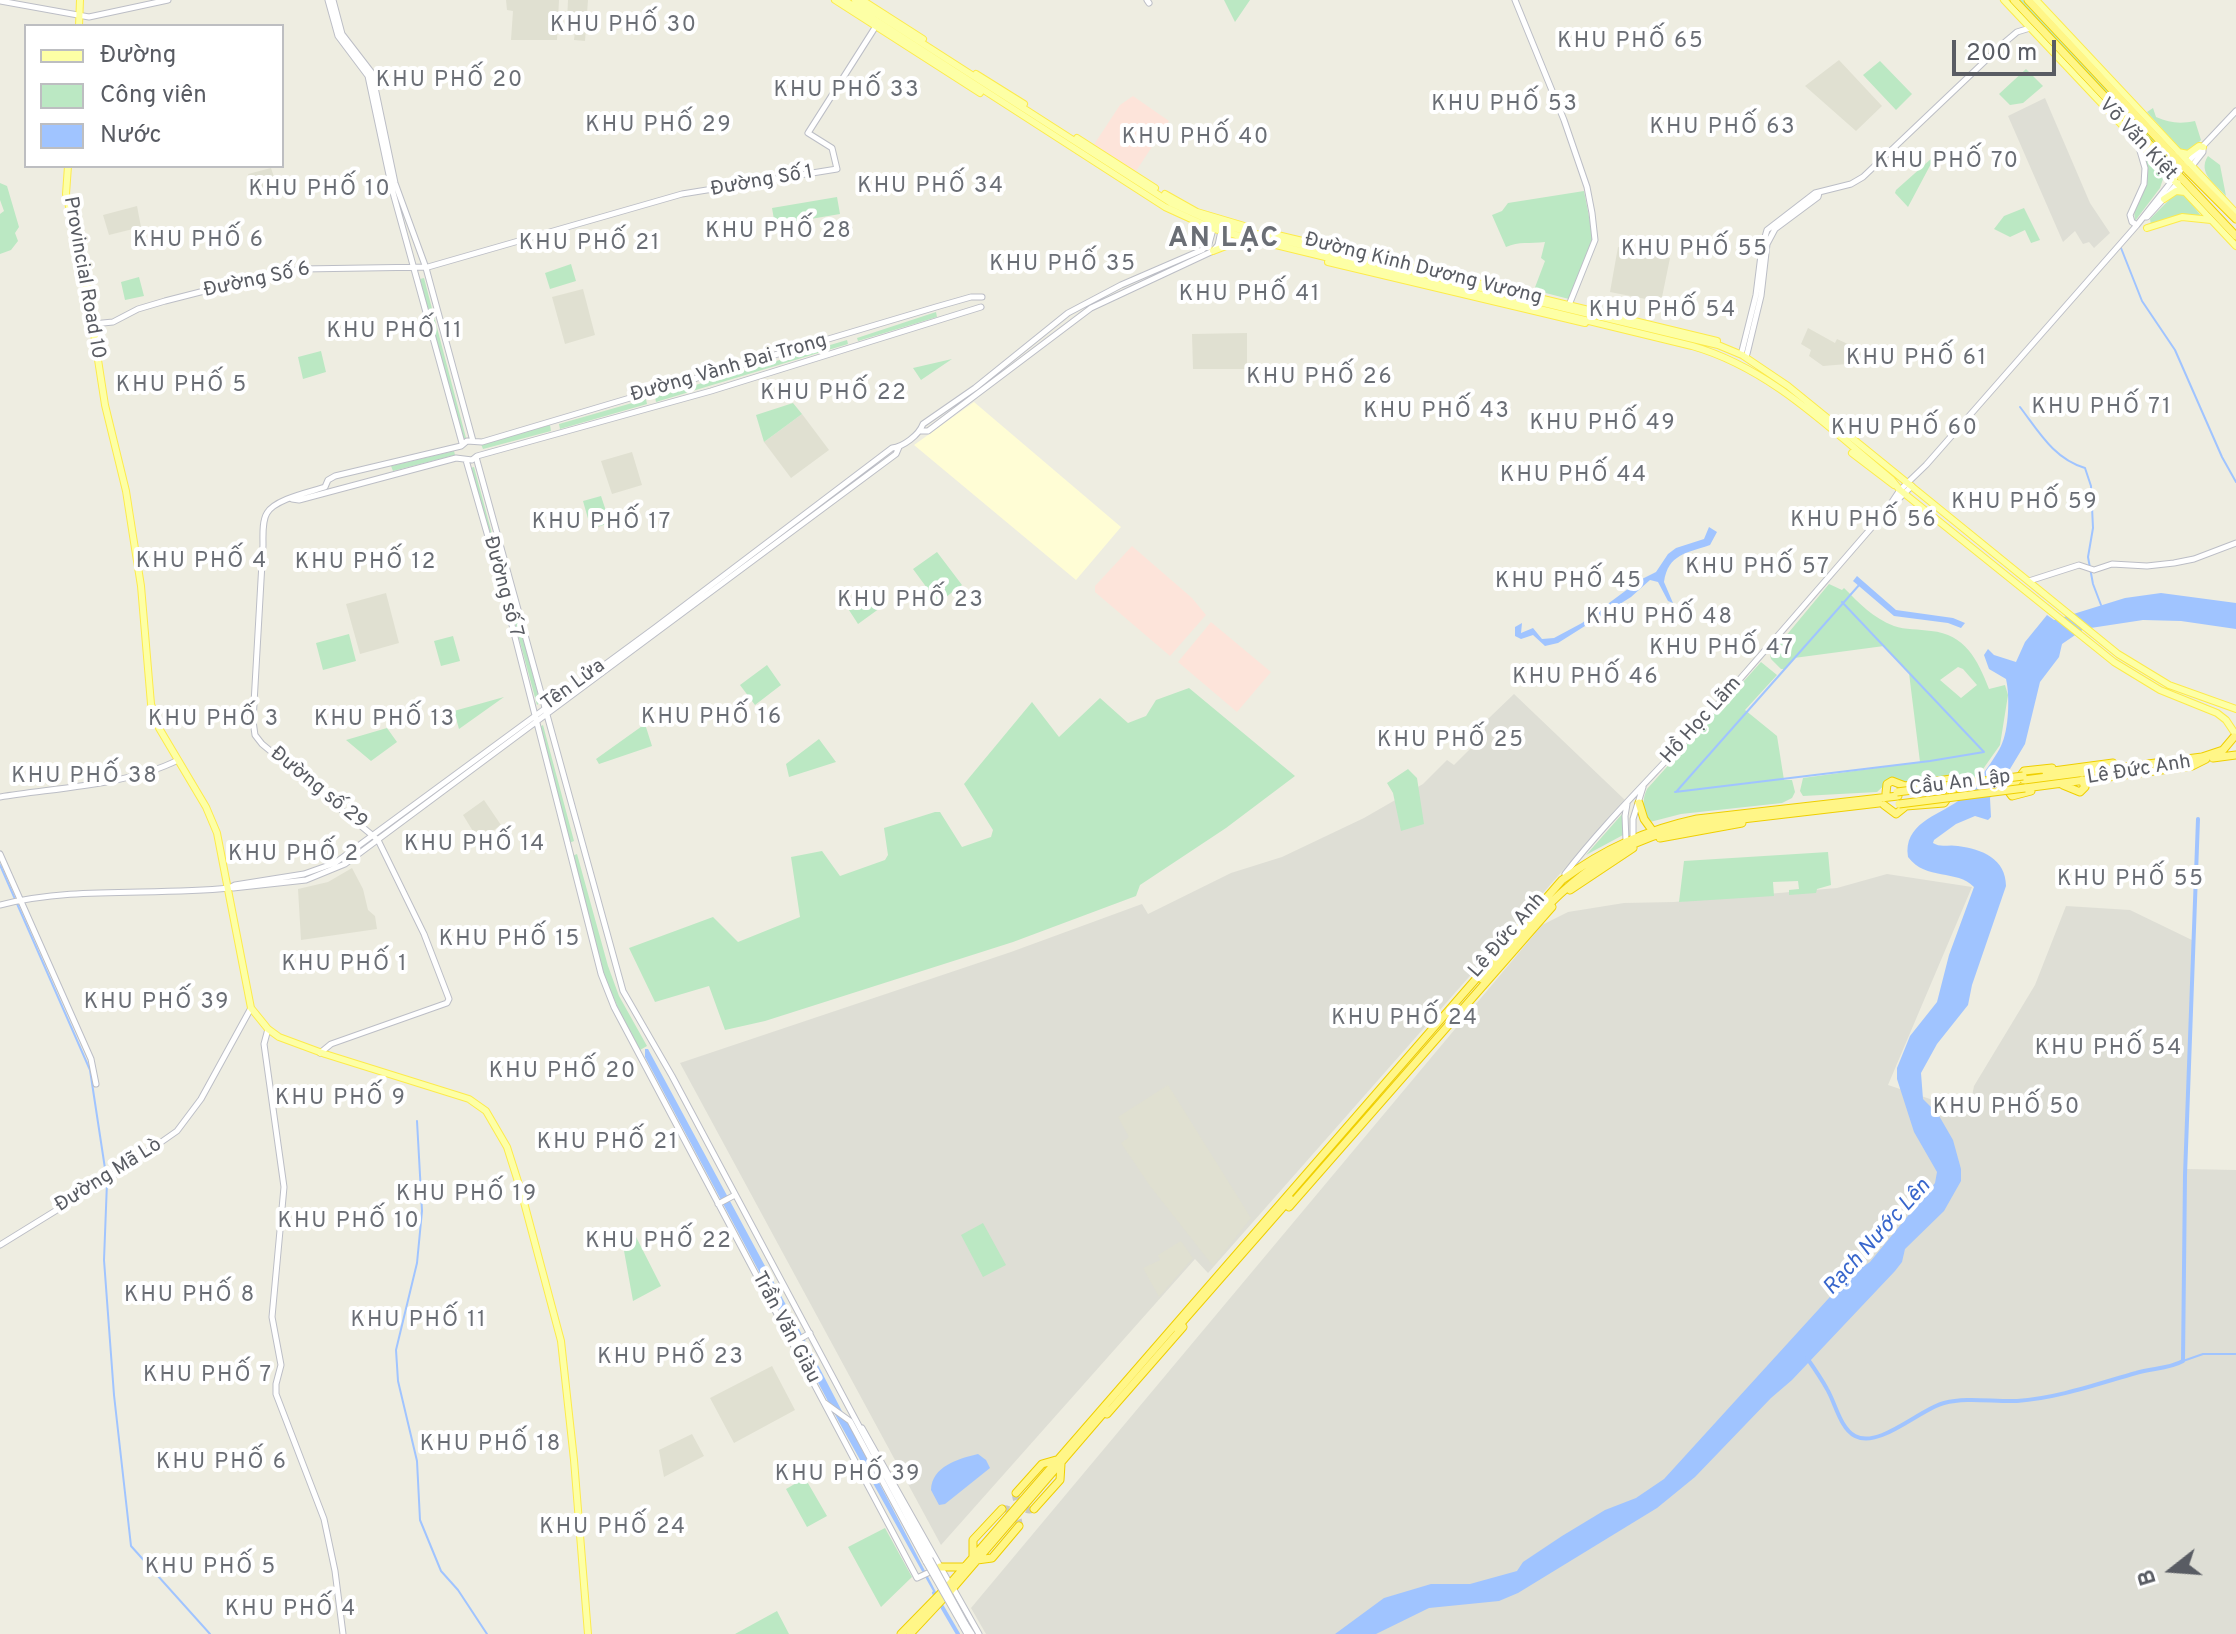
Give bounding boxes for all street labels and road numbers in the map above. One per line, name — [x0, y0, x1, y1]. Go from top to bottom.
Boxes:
street label: Võ Văn Kiệt — [2093, 94, 2181, 186]
street label: Đường Số 1 — [709, 161, 815, 203]
street label: Provincial Road 10 — [57, 195, 109, 361]
street label: Đường Kinh Dương Vương — [1302, 229, 1544, 311]
street label: Đường Số 6 — [202, 258, 312, 304]
street label: Đường Vành Đai Trong — [628, 330, 830, 408]
street label: Đường số 7 — [477, 534, 527, 640]
street label: Tên Lửa — [538, 655, 610, 717]
street label: Hồ Học Lãm — [1657, 673, 1747, 769]
street label: Đường số 29 — [265, 743, 371, 835]
street label: Lê Đức Anh — [2085, 751, 2193, 791]
street label: Cầu An Lập — [1908, 766, 2012, 802]
street label: Lê Đức Anh — [1465, 889, 1551, 983]
street label: Đường Mã Lò — [51, 1134, 167, 1218]
street label: Trần Văn Giàu — [746, 1268, 824, 1388]

